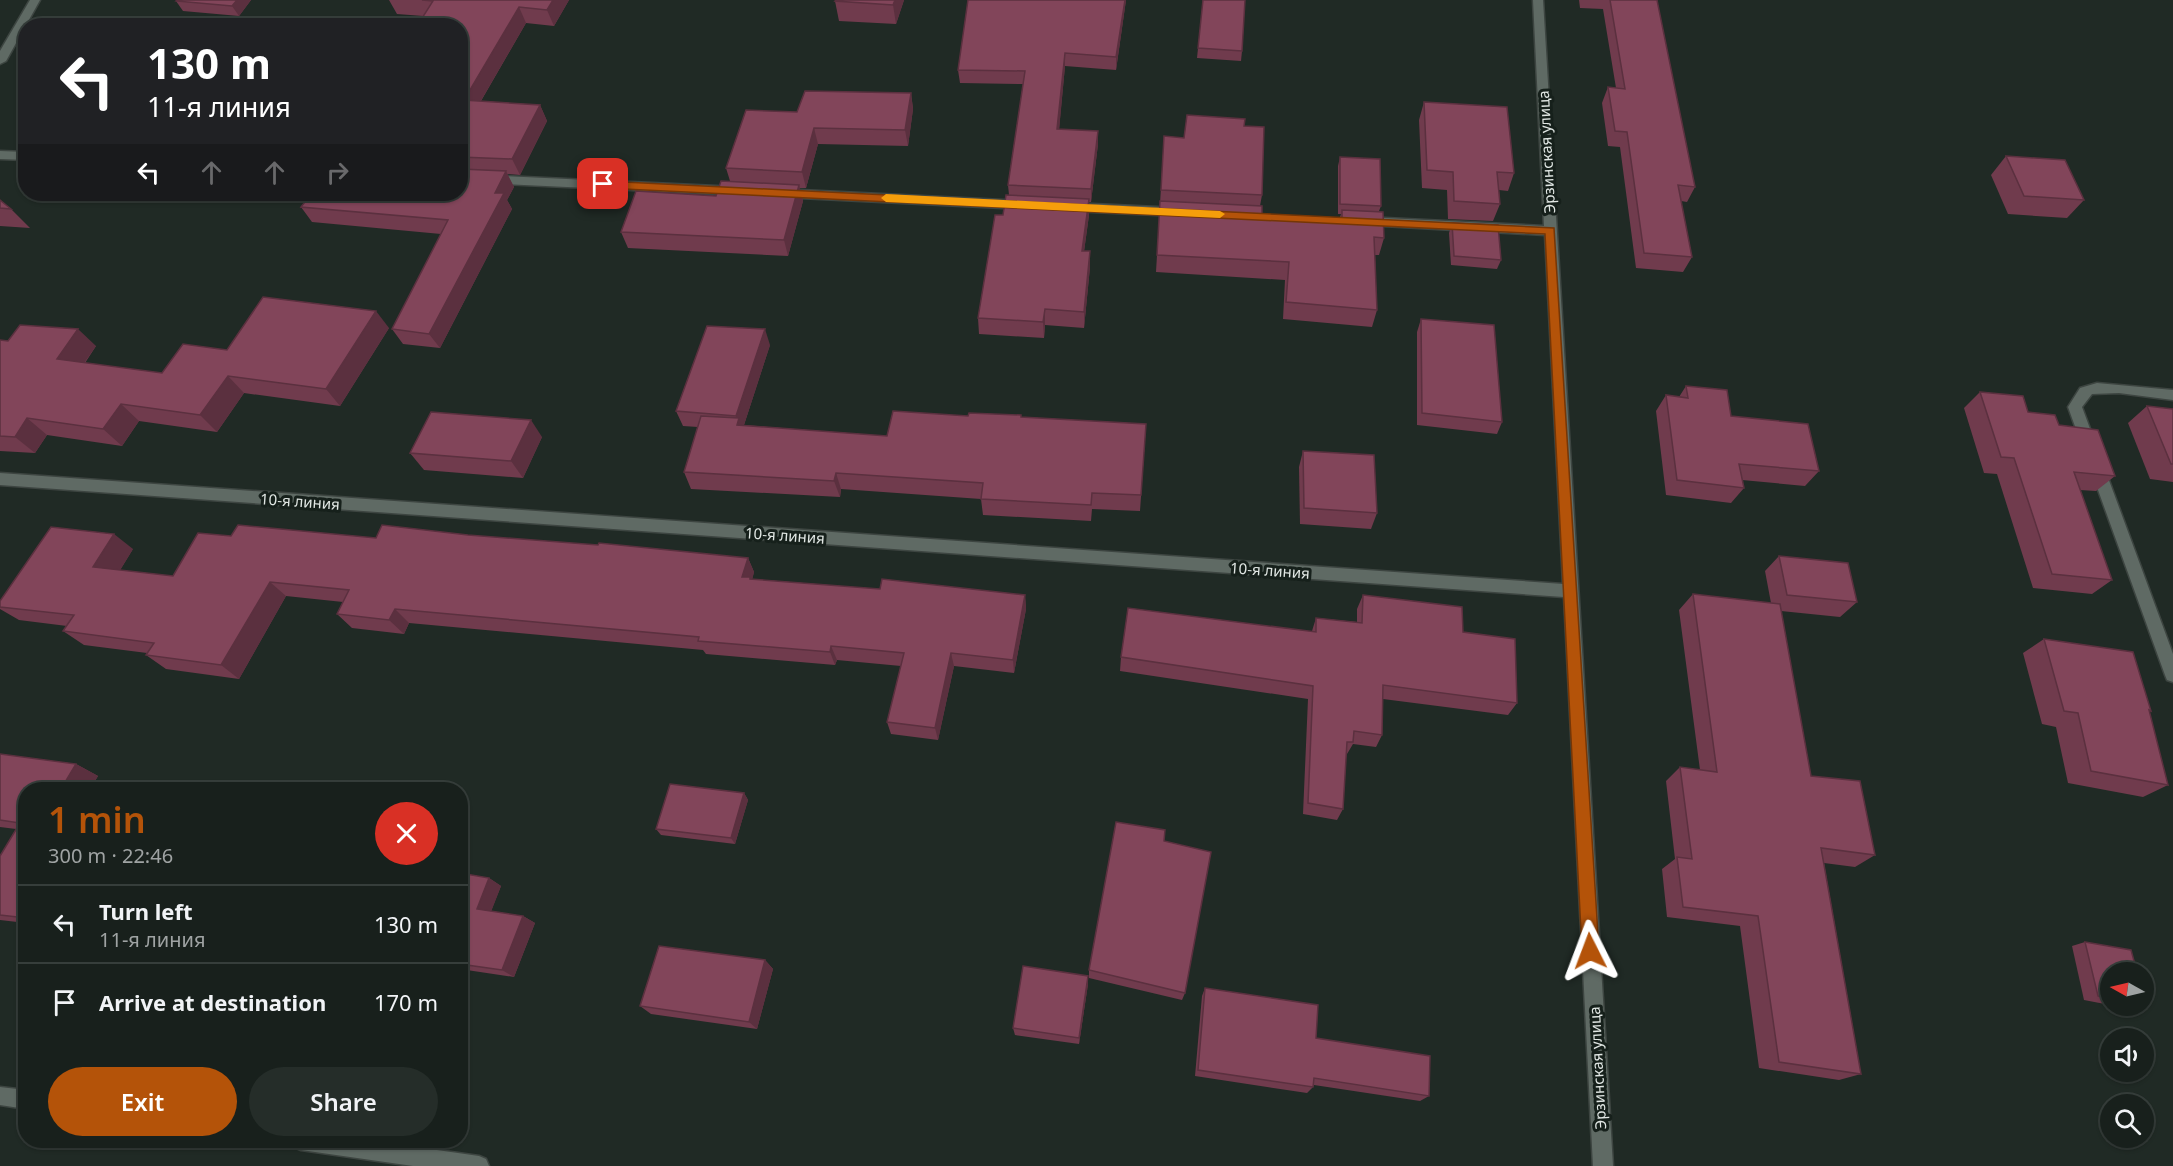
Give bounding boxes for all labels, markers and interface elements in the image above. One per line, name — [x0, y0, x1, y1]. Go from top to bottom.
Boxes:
text: 130 m — [147, 34, 271, 91]
icon: left — [48, 42, 126, 120]
text: 11-я линия — [147, 88, 291, 125]
street label: Эрзинская улица — [1533, 90, 1559, 214]
icon: left — [132, 156, 165, 189]
icon: ahead — [195, 156, 228, 189]
icon: ahead — [258, 156, 291, 189]
icon: right — [321, 156, 354, 189]
pin — [577, 158, 628, 209]
icon: arrive — [586, 167, 619, 200]
street label: 10-я линия — [259, 488, 341, 514]
street label: 10-я линия — [744, 522, 826, 548]
street label: 10-я линия — [1229, 557, 1311, 583]
text: 1 min — [48, 795, 146, 844]
button: close — [375, 802, 438, 865]
text: 300 m · 22:46 — [48, 842, 173, 869]
text: Turn left — [99, 896, 193, 926]
icon: left — [48, 908, 81, 941]
text: 130 m — [374, 909, 438, 939]
position arrow — [1558, 919, 1622, 983]
text: 11-я линия — [99, 926, 205, 953]
north arrow — [2100, 962, 2154, 1016]
map controls — [2100, 962, 2154, 1148]
icon: arrive — [48, 986, 81, 1019]
text: Arrive at destination — [99, 987, 326, 1017]
text: 170 m — [374, 987, 438, 1017]
street label: Эрзинская улица — [1584, 1006, 1610, 1130]
button: sound — [2100, 1028, 2154, 1082]
button: Exit — [48, 1067, 237, 1136]
button: Share — [249, 1067, 438, 1136]
button: search — [2100, 1094, 2154, 1148]

